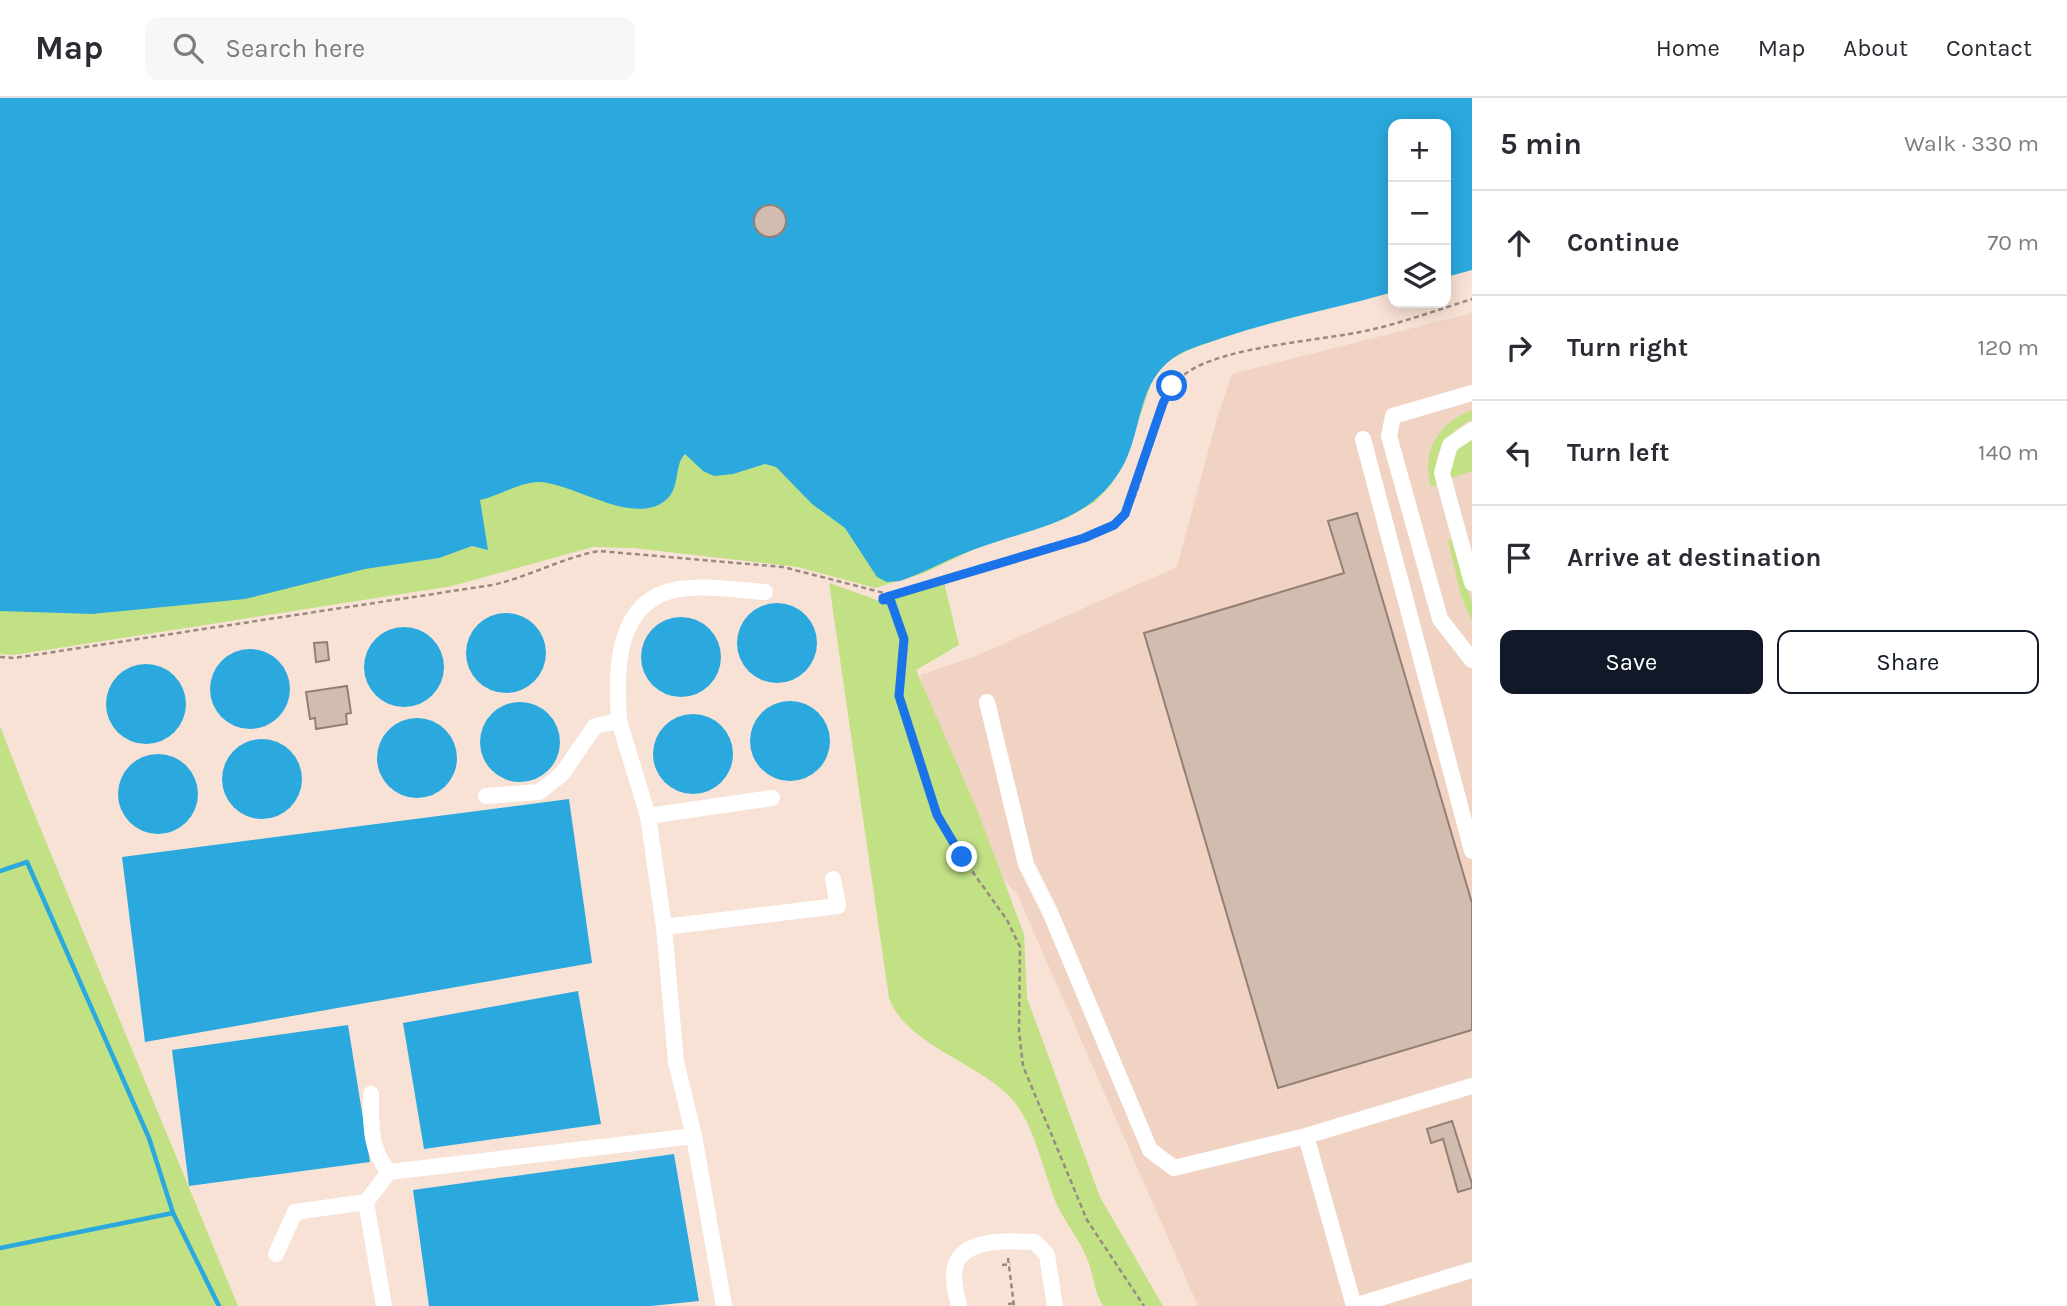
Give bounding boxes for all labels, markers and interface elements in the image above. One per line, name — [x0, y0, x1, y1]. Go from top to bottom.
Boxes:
search box — [145, 17, 635, 80]
text: Map — [35, 29, 103, 67]
icon: search — [169, 29, 207, 67]
text: Search here — [225, 33, 365, 64]
text: Home — [1656, 34, 1720, 62]
text: Map — [1758, 34, 1805, 62]
text: About — [1843, 34, 1908, 62]
text: Contact — [1946, 34, 2032, 62]
map controls — [1388, 119, 1451, 308]
button: + — [1388, 119, 1451, 182]
text: 5 min — [1500, 126, 1582, 162]
text: Walk · 330 m — [1904, 130, 2039, 157]
button: − — [1388, 182, 1451, 245]
icon: ahead — [1500, 224, 1538, 262]
text: Continue — [1567, 227, 1679, 258]
text: 70 m — [1988, 229, 2039, 256]
button: layers — [1388, 245, 1451, 308]
icon: right — [1500, 329, 1538, 367]
text: Turn right — [1567, 332, 1688, 363]
text: 120 m — [1977, 334, 2039, 361]
route start — [1156, 370, 1187, 401]
icon: left — [1500, 434, 1538, 472]
text: Turn left — [1567, 437, 1669, 468]
text: 140 m — [1978, 439, 2039, 466]
icon: arrive — [1500, 539, 1538, 577]
text: Arrive at destination — [1567, 542, 1821, 573]
button: Save — [1500, 630, 1763, 694]
button: Share — [1777, 630, 2039, 694]
route end — [946, 841, 977, 872]

